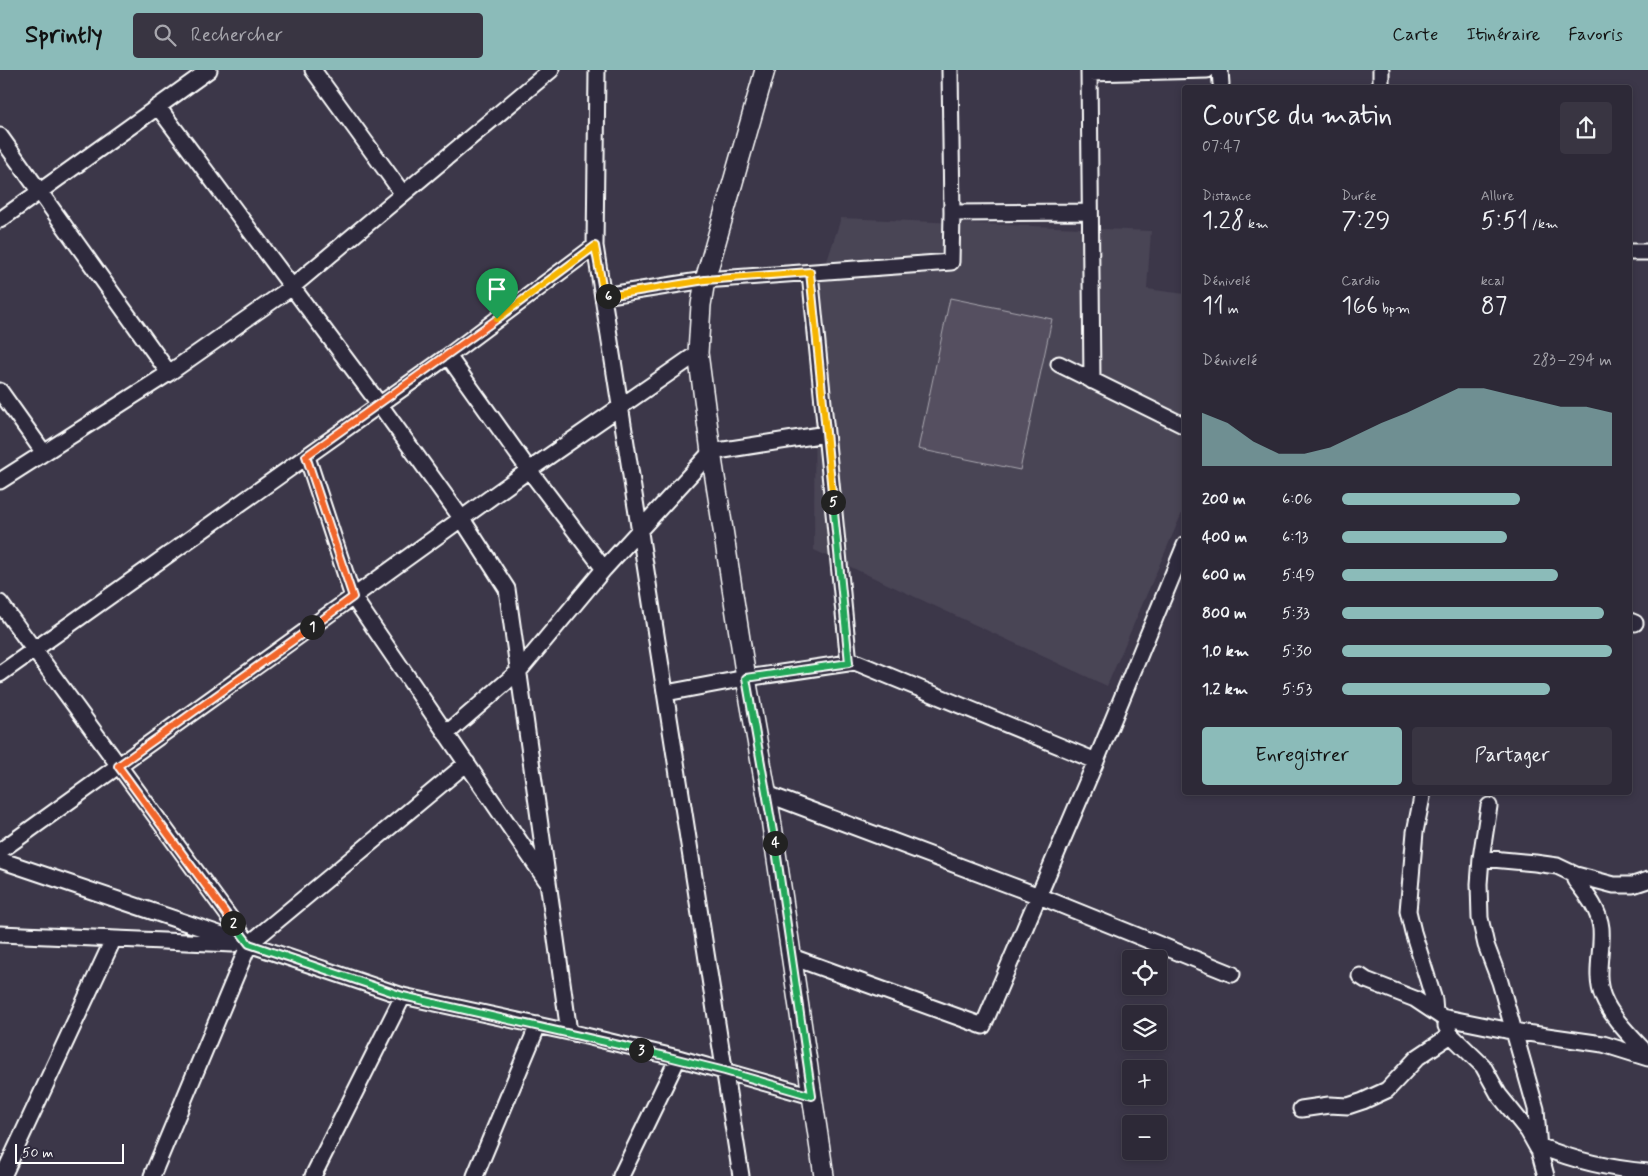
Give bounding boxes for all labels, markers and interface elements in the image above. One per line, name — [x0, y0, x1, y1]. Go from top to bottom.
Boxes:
search box — [133, 13, 483, 58]
text: Sprintly — [25, 20, 103, 51]
icon: search — [151, 21, 179, 49]
text: Rechercher — [191, 23, 283, 48]
text: Carte — [1392, 23, 1438, 47]
text: Itinéraire — [1466, 23, 1540, 47]
text: Favoris — [1568, 23, 1623, 47]
text: Course du matin — [1202, 98, 1392, 135]
button: share — [1560, 102, 1612, 154]
text: 07:47 — [1202, 136, 1241, 157]
text: Distance — [1202, 187, 1251, 205]
text: Durée — [1341, 187, 1377, 205]
text: Allure — [1481, 187, 1514, 205]
text: 1.28 — [1202, 205, 1244, 238]
text: 7:29 — [1341, 205, 1390, 238]
text: 5:51 — [1481, 205, 1528, 238]
text: km — [1244, 215, 1269, 233]
text: /km — [1528, 215, 1558, 233]
pin — [476, 268, 518, 319]
text: Dénivelé — [1202, 272, 1250, 290]
text: Cardio — [1341, 272, 1380, 290]
text: kcal — [1481, 272, 1504, 290]
icon: arrive — [483, 275, 511, 303]
pin: 6 — [596, 284, 620, 308]
text: 6 — [605, 287, 612, 305]
text: 11 — [1202, 290, 1224, 323]
text: 166 — [1341, 290, 1378, 323]
text: 87 — [1481, 290, 1507, 323]
text: m — [1224, 300, 1239, 318]
text: bpm — [1378, 300, 1410, 318]
text: Dénivelé — [1202, 350, 1257, 371]
text: 283–294 m — [1533, 350, 1612, 371]
text: 200 m — [1202, 489, 1246, 510]
text: 6:06 — [1282, 489, 1312, 510]
pin: 5 — [820, 490, 846, 514]
text: 5 — [829, 493, 838, 511]
text: 400 m — [1202, 527, 1247, 548]
text: 6:13 — [1282, 527, 1308, 548]
text: 600 m — [1202, 565, 1246, 586]
text: 5:49 — [1282, 565, 1315, 586]
text: 800 m — [1202, 603, 1247, 624]
text: 5:33 — [1282, 603, 1310, 624]
pin: 1 — [300, 614, 324, 640]
text: 1 — [309, 618, 316, 636]
text: 1.0 km — [1202, 641, 1249, 662]
text: 5:30 — [1282, 641, 1312, 662]
text: 1.2 km — [1202, 679, 1248, 700]
text: 5:53 — [1282, 679, 1312, 700]
button: Enregistrer — [1202, 727, 1402, 785]
button: Partager — [1412, 727, 1612, 785]
pin: 4 — [762, 830, 788, 856]
text: 4 — [771, 834, 780, 852]
pin: 2 — [220, 910, 246, 936]
text: 2 — [230, 914, 237, 932]
map controls — [1122, 950, 1167, 1160]
button: locate — [1122, 950, 1167, 995]
button: layers — [1122, 1005, 1167, 1050]
pin: 3 — [628, 1038, 654, 1062]
text: 3 — [638, 1041, 645, 1059]
button: + — [1122, 1060, 1167, 1105]
button: − — [1122, 1115, 1167, 1160]
scale bar — [15, 1141, 124, 1164]
text: 50 m — [22, 1144, 53, 1162]

